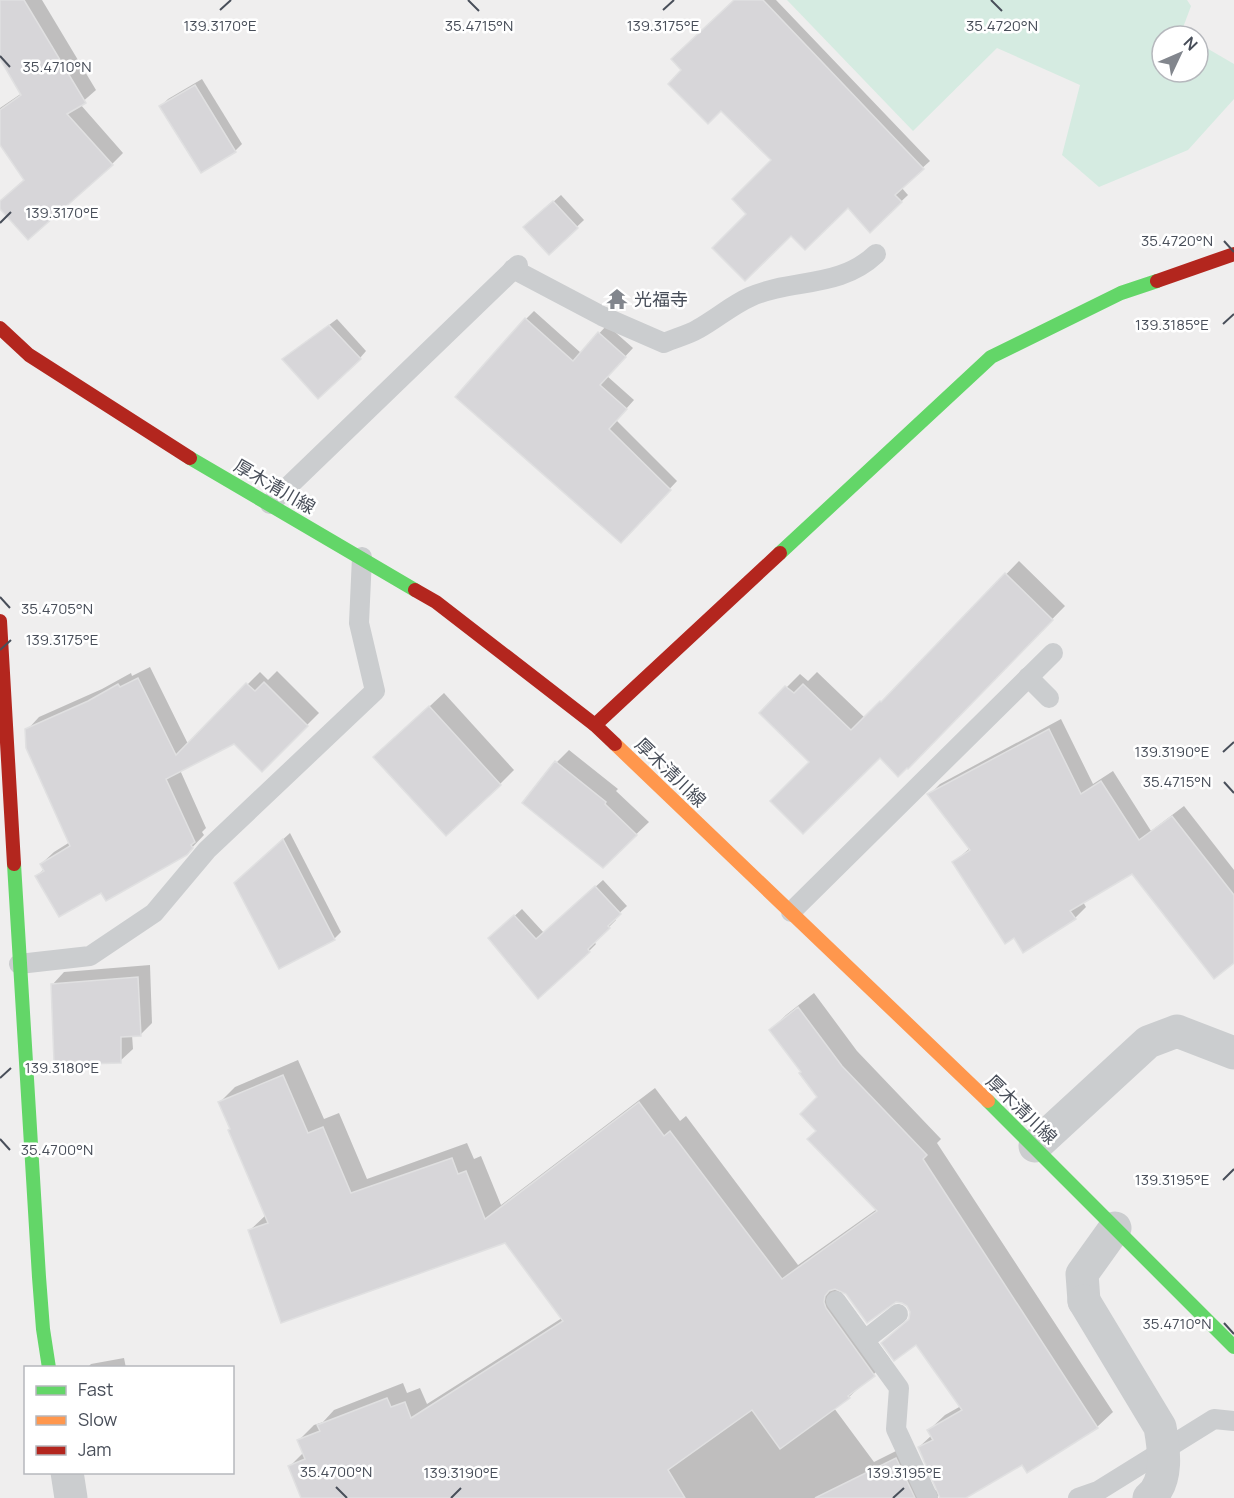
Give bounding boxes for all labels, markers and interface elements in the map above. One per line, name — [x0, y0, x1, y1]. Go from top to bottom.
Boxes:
text: 139.3170°E — [183, 15, 257, 36]
text: 35.4715°N — [445, 15, 513, 36]
text: 139.3175°E — [627, 15, 699, 36]
text: 35.4720°N — [966, 15, 1038, 36]
north arrow — [1150, 24, 1210, 84]
text: N — [1179, 32, 1203, 55]
text: 35.4710°N — [22, 56, 92, 77]
text: 139.3170°E — [25, 202, 99, 223]
text: 35.4720°N — [1141, 230, 1213, 251]
temple icon: 光福寺 — [605, 287, 629, 311]
place label: 光福寺 — [634, 287, 688, 311]
text: 139.3185°E — [1135, 314, 1209, 335]
street label: 厚木清川線 — [230, 453, 320, 519]
text: 35.4705°N — [21, 598, 93, 619]
text: 139.3175°E — [26, 629, 98, 650]
street label: 厚木清川線 — [630, 732, 712, 812]
text: 139.3190°E — [1135, 741, 1209, 762]
text: 35.4715°N — [1143, 771, 1211, 792]
text: 139.3180°E — [25, 1057, 99, 1078]
street label: 厚木清川線 — [981, 1069, 1063, 1149]
text: 35.4700°N — [21, 1139, 93, 1160]
text: 139.3195°E — [1135, 1169, 1209, 1190]
text: 35.4710°N — [1142, 1313, 1212, 1334]
legend — [24, 1366, 234, 1474]
text: Fast — [78, 1377, 113, 1401]
text: Slow — [78, 1407, 118, 1431]
text: Jam — [78, 1437, 112, 1461]
text: 35.4700°N — [300, 1461, 372, 1482]
text: 139.3190°E — [424, 1462, 498, 1483]
text: 139.3195°E — [867, 1462, 941, 1483]

